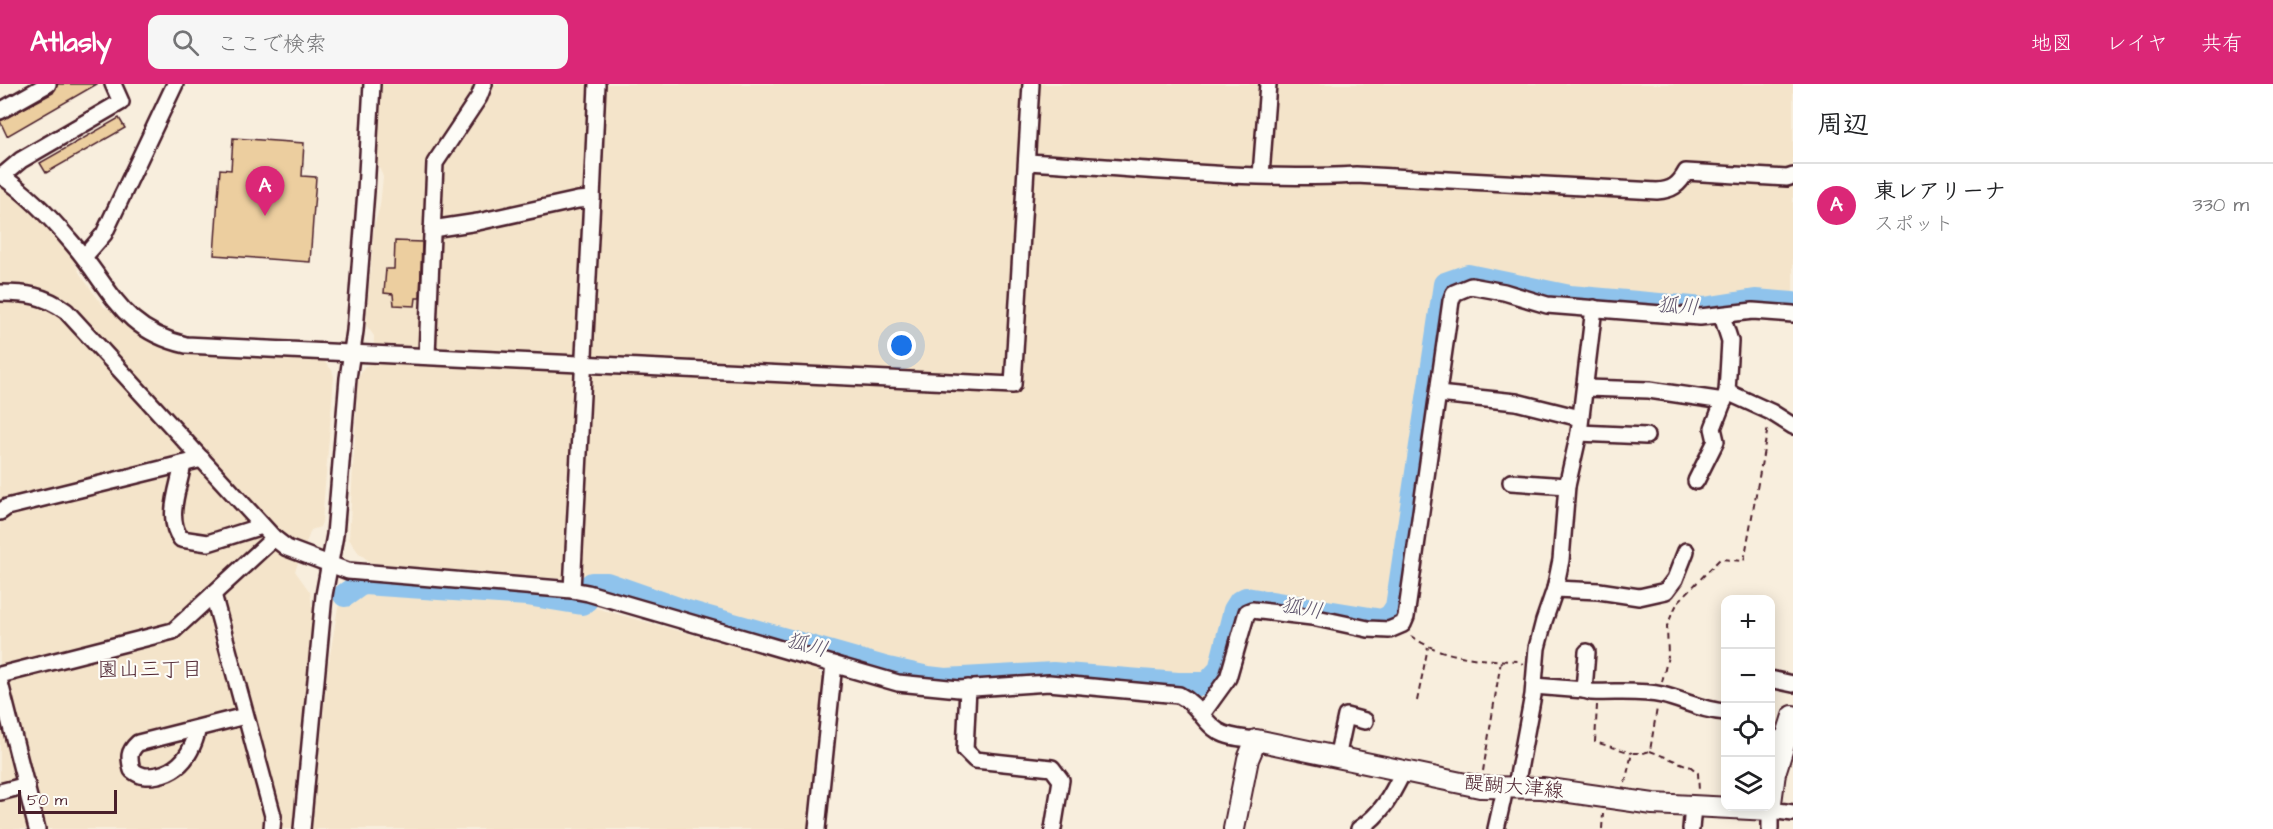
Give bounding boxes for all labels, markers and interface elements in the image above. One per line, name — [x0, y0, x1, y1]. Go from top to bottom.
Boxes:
search box — [148, 15, 568, 69]
text: Atlasly — [30, 23, 112, 62]
icon: search — [169, 26, 202, 59]
text: ここで検索 — [217, 29, 327, 60]
text: 地図 — [2031, 29, 2073, 58]
text: レイヤ — [2106, 29, 2168, 58]
text: 共有 — [2201, 29, 2243, 58]
text: 周辺 — [1817, 107, 1869, 143]
pin: A — [246, 166, 284, 216]
text: 東レアリーナ — [1874, 176, 2006, 207]
text: A — [1830, 191, 1843, 219]
text: 330 m — [2192, 191, 2249, 219]
text: スポット — [1874, 210, 1954, 238]
water label: 狐川 — [1656, 290, 1700, 322]
your location — [887, 331, 916, 360]
water label: 狐川 — [1279, 590, 1325, 626]
map controls — [1721, 595, 1775, 811]
button: + — [1721, 595, 1775, 649]
water label: 狐川 — [783, 626, 831, 664]
button: − — [1721, 649, 1775, 703]
district label: 園山三丁目 — [98, 655, 203, 684]
button: locate — [1721, 703, 1775, 757]
button: layers — [1721, 757, 1775, 811]
street label: 醍醐大津線 — [1463, 769, 1565, 805]
scale bar — [18, 787, 117, 814]
text: 50 m — [27, 789, 67, 811]

